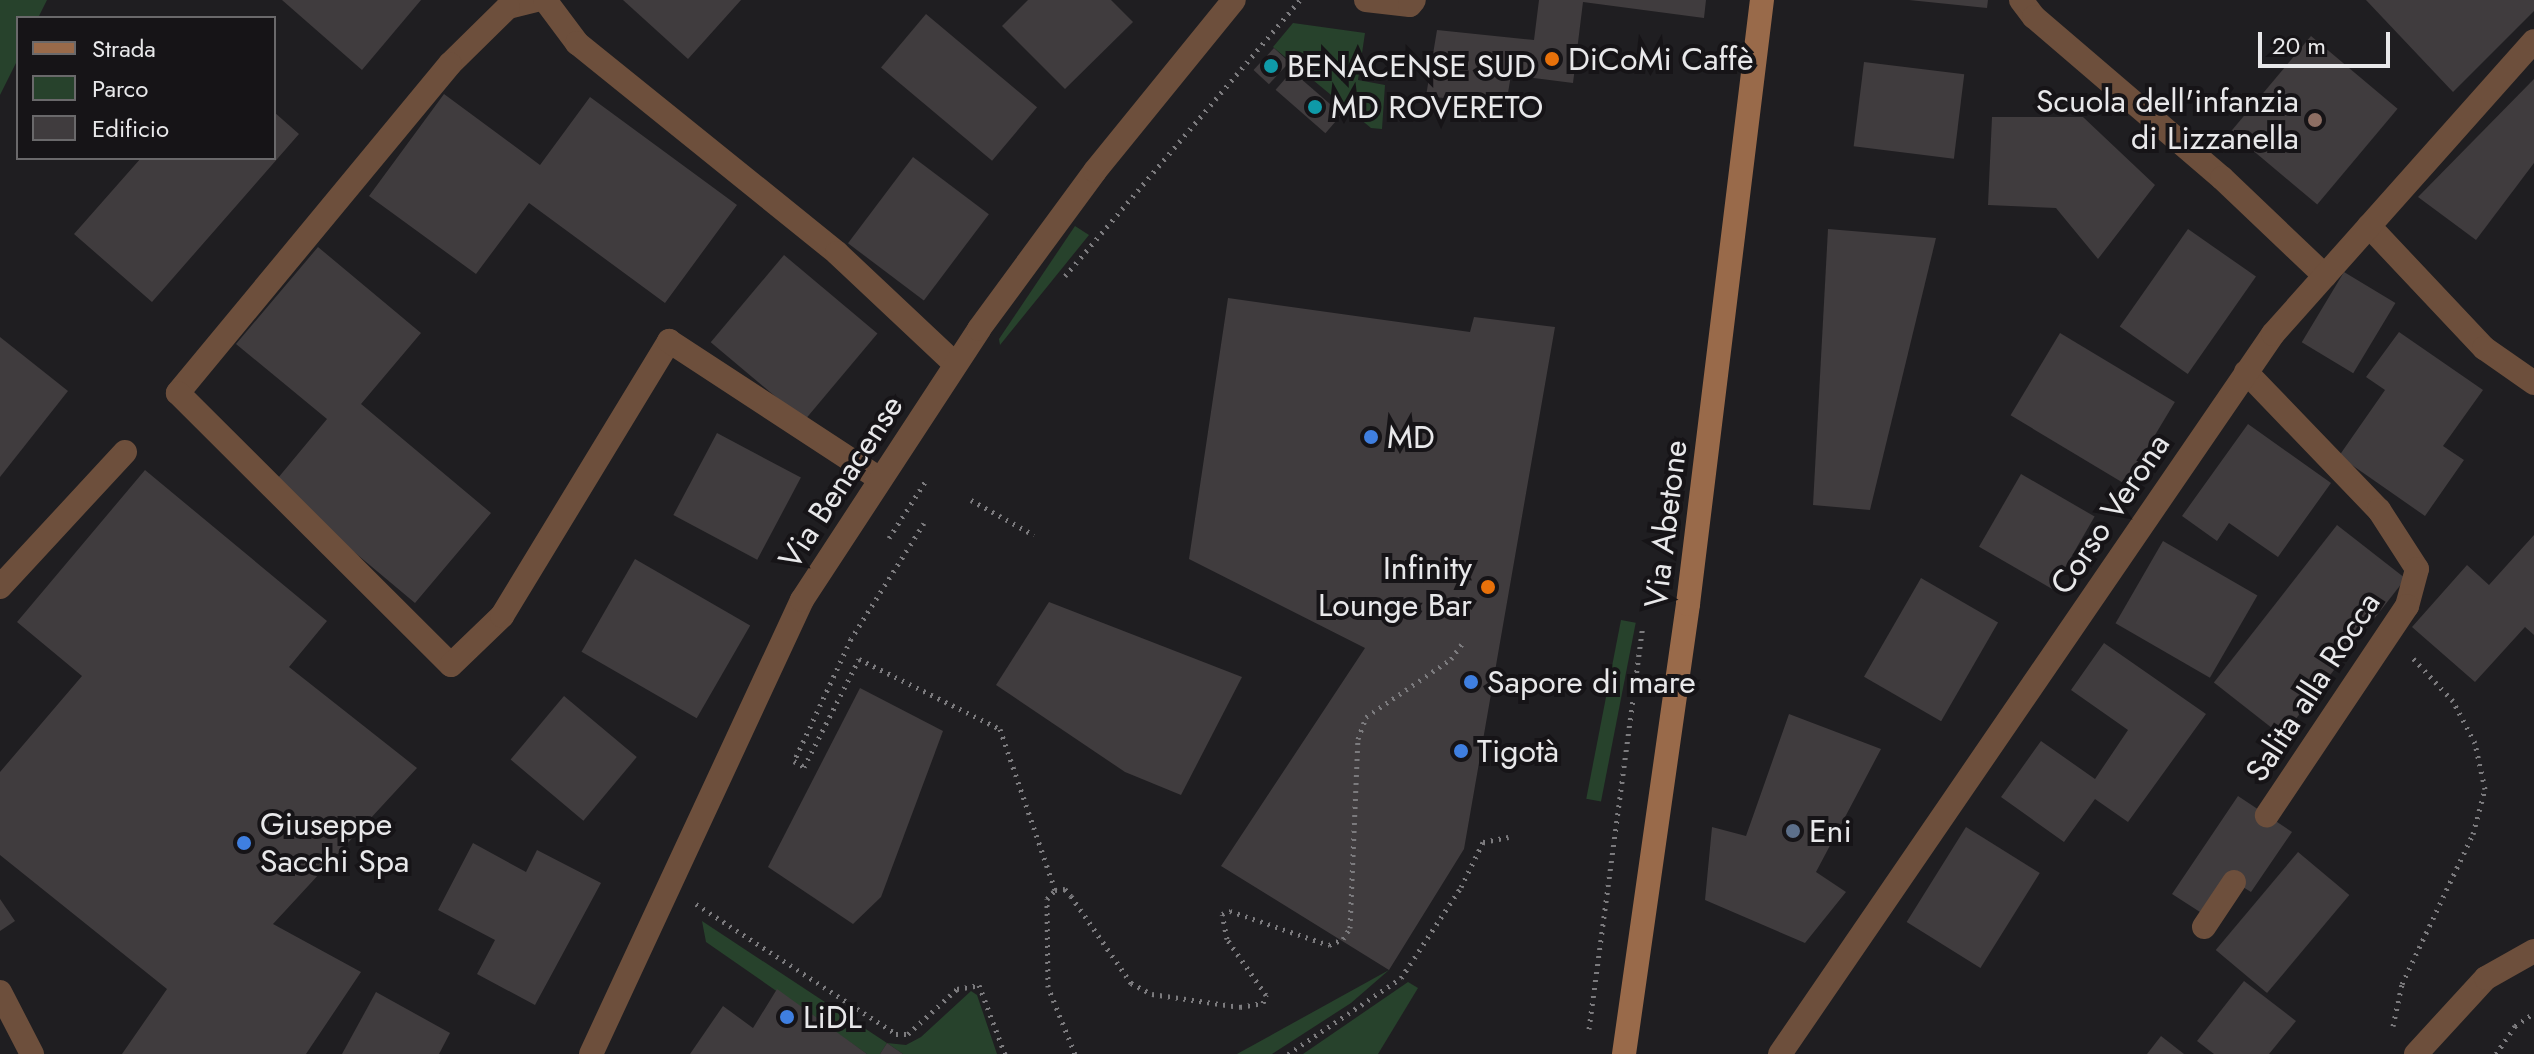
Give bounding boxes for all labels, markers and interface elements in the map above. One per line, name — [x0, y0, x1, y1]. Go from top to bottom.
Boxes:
legend — [16, 16, 276, 160]
scale bar — [2262, 16, 2394, 66]
text: 20 m — [2272, 28, 2326, 63]
text: Strada — [92, 31, 156, 66]
place label: DiCoMi Caffè — [1568, 40, 1753, 78]
place label: BENACENSE SUD — [1287, 47, 1536, 85]
marker: DiCoMi Caffè — [1543, 50, 1561, 68]
marker: BENACENSE SUD — [1262, 57, 1280, 75]
text: Parco — [92, 71, 148, 106]
place label: Scuola dell'infanzia di Lizzanella — [2036, 83, 2299, 158]
place label: MD ROVERETO — [1331, 88, 1543, 126]
marker: MD ROVERETO — [1306, 98, 1324, 116]
text: Edificio — [92, 111, 169, 146]
marker: Scuola dell'infanzia di Lizzanella — [2306, 111, 2324, 129]
street label: Via Benacense — [771, 388, 911, 576]
place label: MD — [1387, 418, 1435, 456]
street label: Corso Verona — [2042, 426, 2178, 602]
marker: MD — [1362, 428, 1380, 446]
street label: Via Abetone — [1637, 438, 1695, 610]
place label: Infinity Lounge Bar — [1318, 550, 1472, 625]
marker: Infinity Lounge Bar — [1479, 578, 1497, 596]
street label: Salita alla Rocca — [2238, 585, 2388, 789]
place label: Sapore di mare — [1487, 663, 1696, 701]
marker: Sapore di mare — [1462, 673, 1480, 691]
place label: Tigotà — [1477, 732, 1559, 770]
marker: Tigotà — [1452, 742, 1470, 760]
place label: Giuseppe Sacchi Spa — [260, 806, 409, 881]
place label: Eni — [1809, 812, 1852, 850]
marker: Eni — [1784, 822, 1802, 840]
marker: Giuseppe Sacchi Spa — [235, 834, 253, 852]
place label: LiDL — [803, 998, 862, 1036]
marker: LiDL — [778, 1008, 796, 1026]

